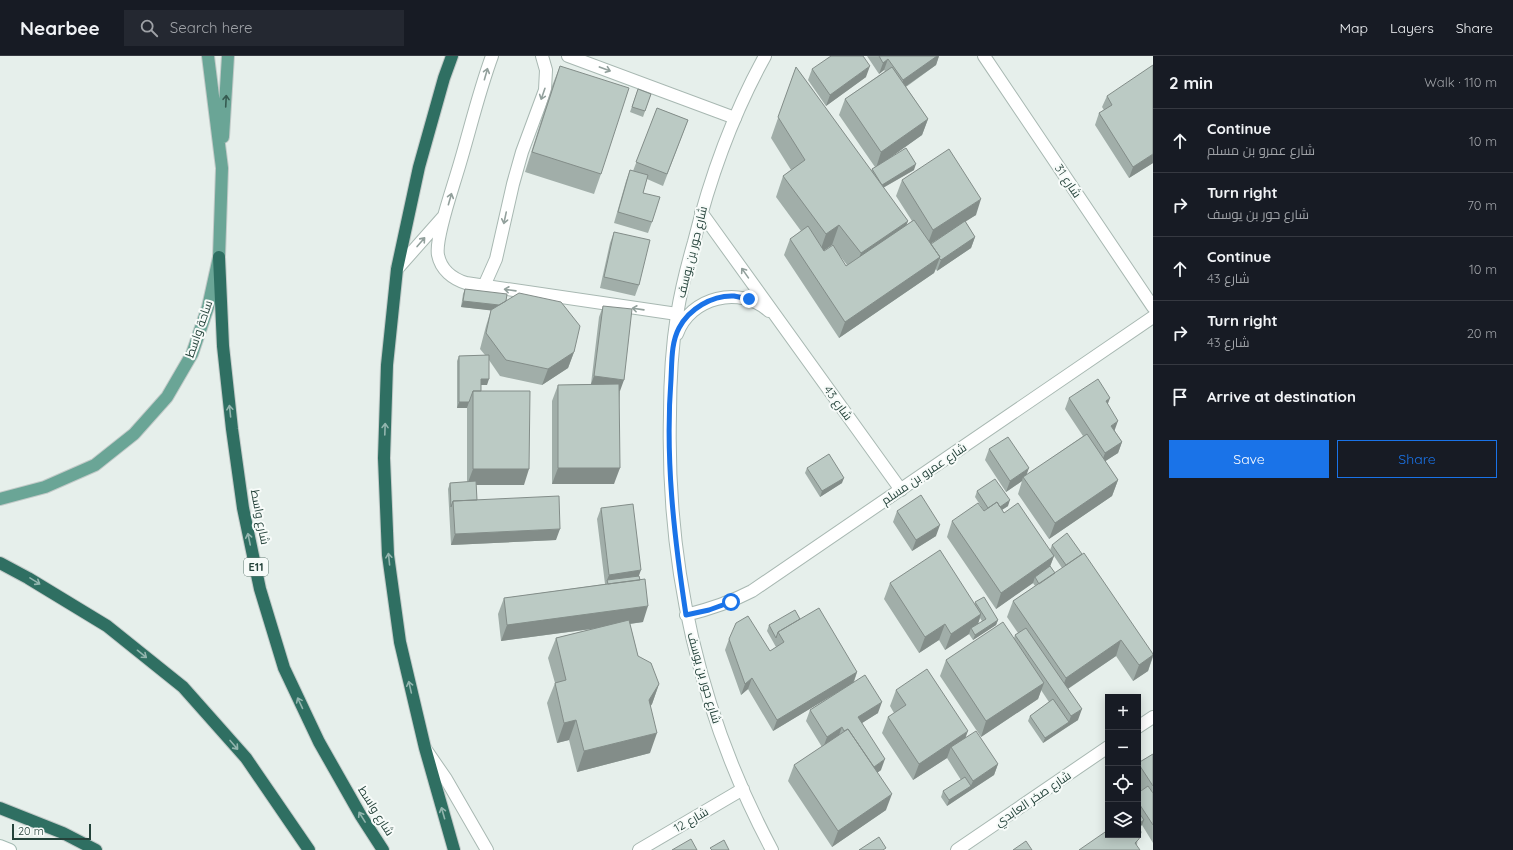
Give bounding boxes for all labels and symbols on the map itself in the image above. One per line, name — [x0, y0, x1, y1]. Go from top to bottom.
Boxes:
one-way arrow — [598, 66, 610, 74]
one-way arrow — [483, 68, 490, 81]
one-way arrow — [539, 87, 546, 100]
one-way arrow — [222, 95, 229, 108]
street label: شارع 31 — [1051, 161, 1085, 201]
one-way arrow — [446, 192, 454, 205]
street label: شارع حور بن يوسف — [673, 204, 711, 300]
one-way arrow — [501, 211, 509, 224]
one-way arrow — [416, 237, 426, 247]
one-way arrow — [741, 268, 749, 279]
one-way arrow — [504, 286, 517, 294]
route end — [740, 290, 758, 308]
street label: ساحة واسط — [182, 298, 215, 359]
one-way arrow — [632, 305, 645, 313]
street label: شارع 43 — [820, 382, 856, 424]
one-way arrow — [226, 405, 234, 418]
one-way arrow — [381, 423, 388, 436]
street label: شارع عمرو بن مسلم — [878, 439, 970, 508]
street label: شارع واسط — [247, 488, 273, 546]
one-way arrow — [245, 533, 253, 546]
one-way arrow — [385, 553, 393, 566]
road number: E11 — [244, 558, 268, 576]
one-way arrow — [29, 577, 40, 586]
route start — [722, 593, 740, 611]
street label: شارع حور بن يوسف — [683, 631, 725, 726]
one-way arrow — [137, 649, 147, 658]
one-way arrow — [406, 681, 413, 694]
one-way arrow — [296, 697, 303, 709]
one-way arrow — [230, 740, 239, 750]
street label: شارع صخر العابدي — [992, 768, 1075, 832]
street label: شارع واسط — [354, 783, 398, 839]
street label: شارع 12 — [671, 804, 711, 836]
one-way arrow — [439, 806, 446, 819]
one-way arrow — [358, 811, 366, 823]
scale bar — [12, 822, 91, 841]

